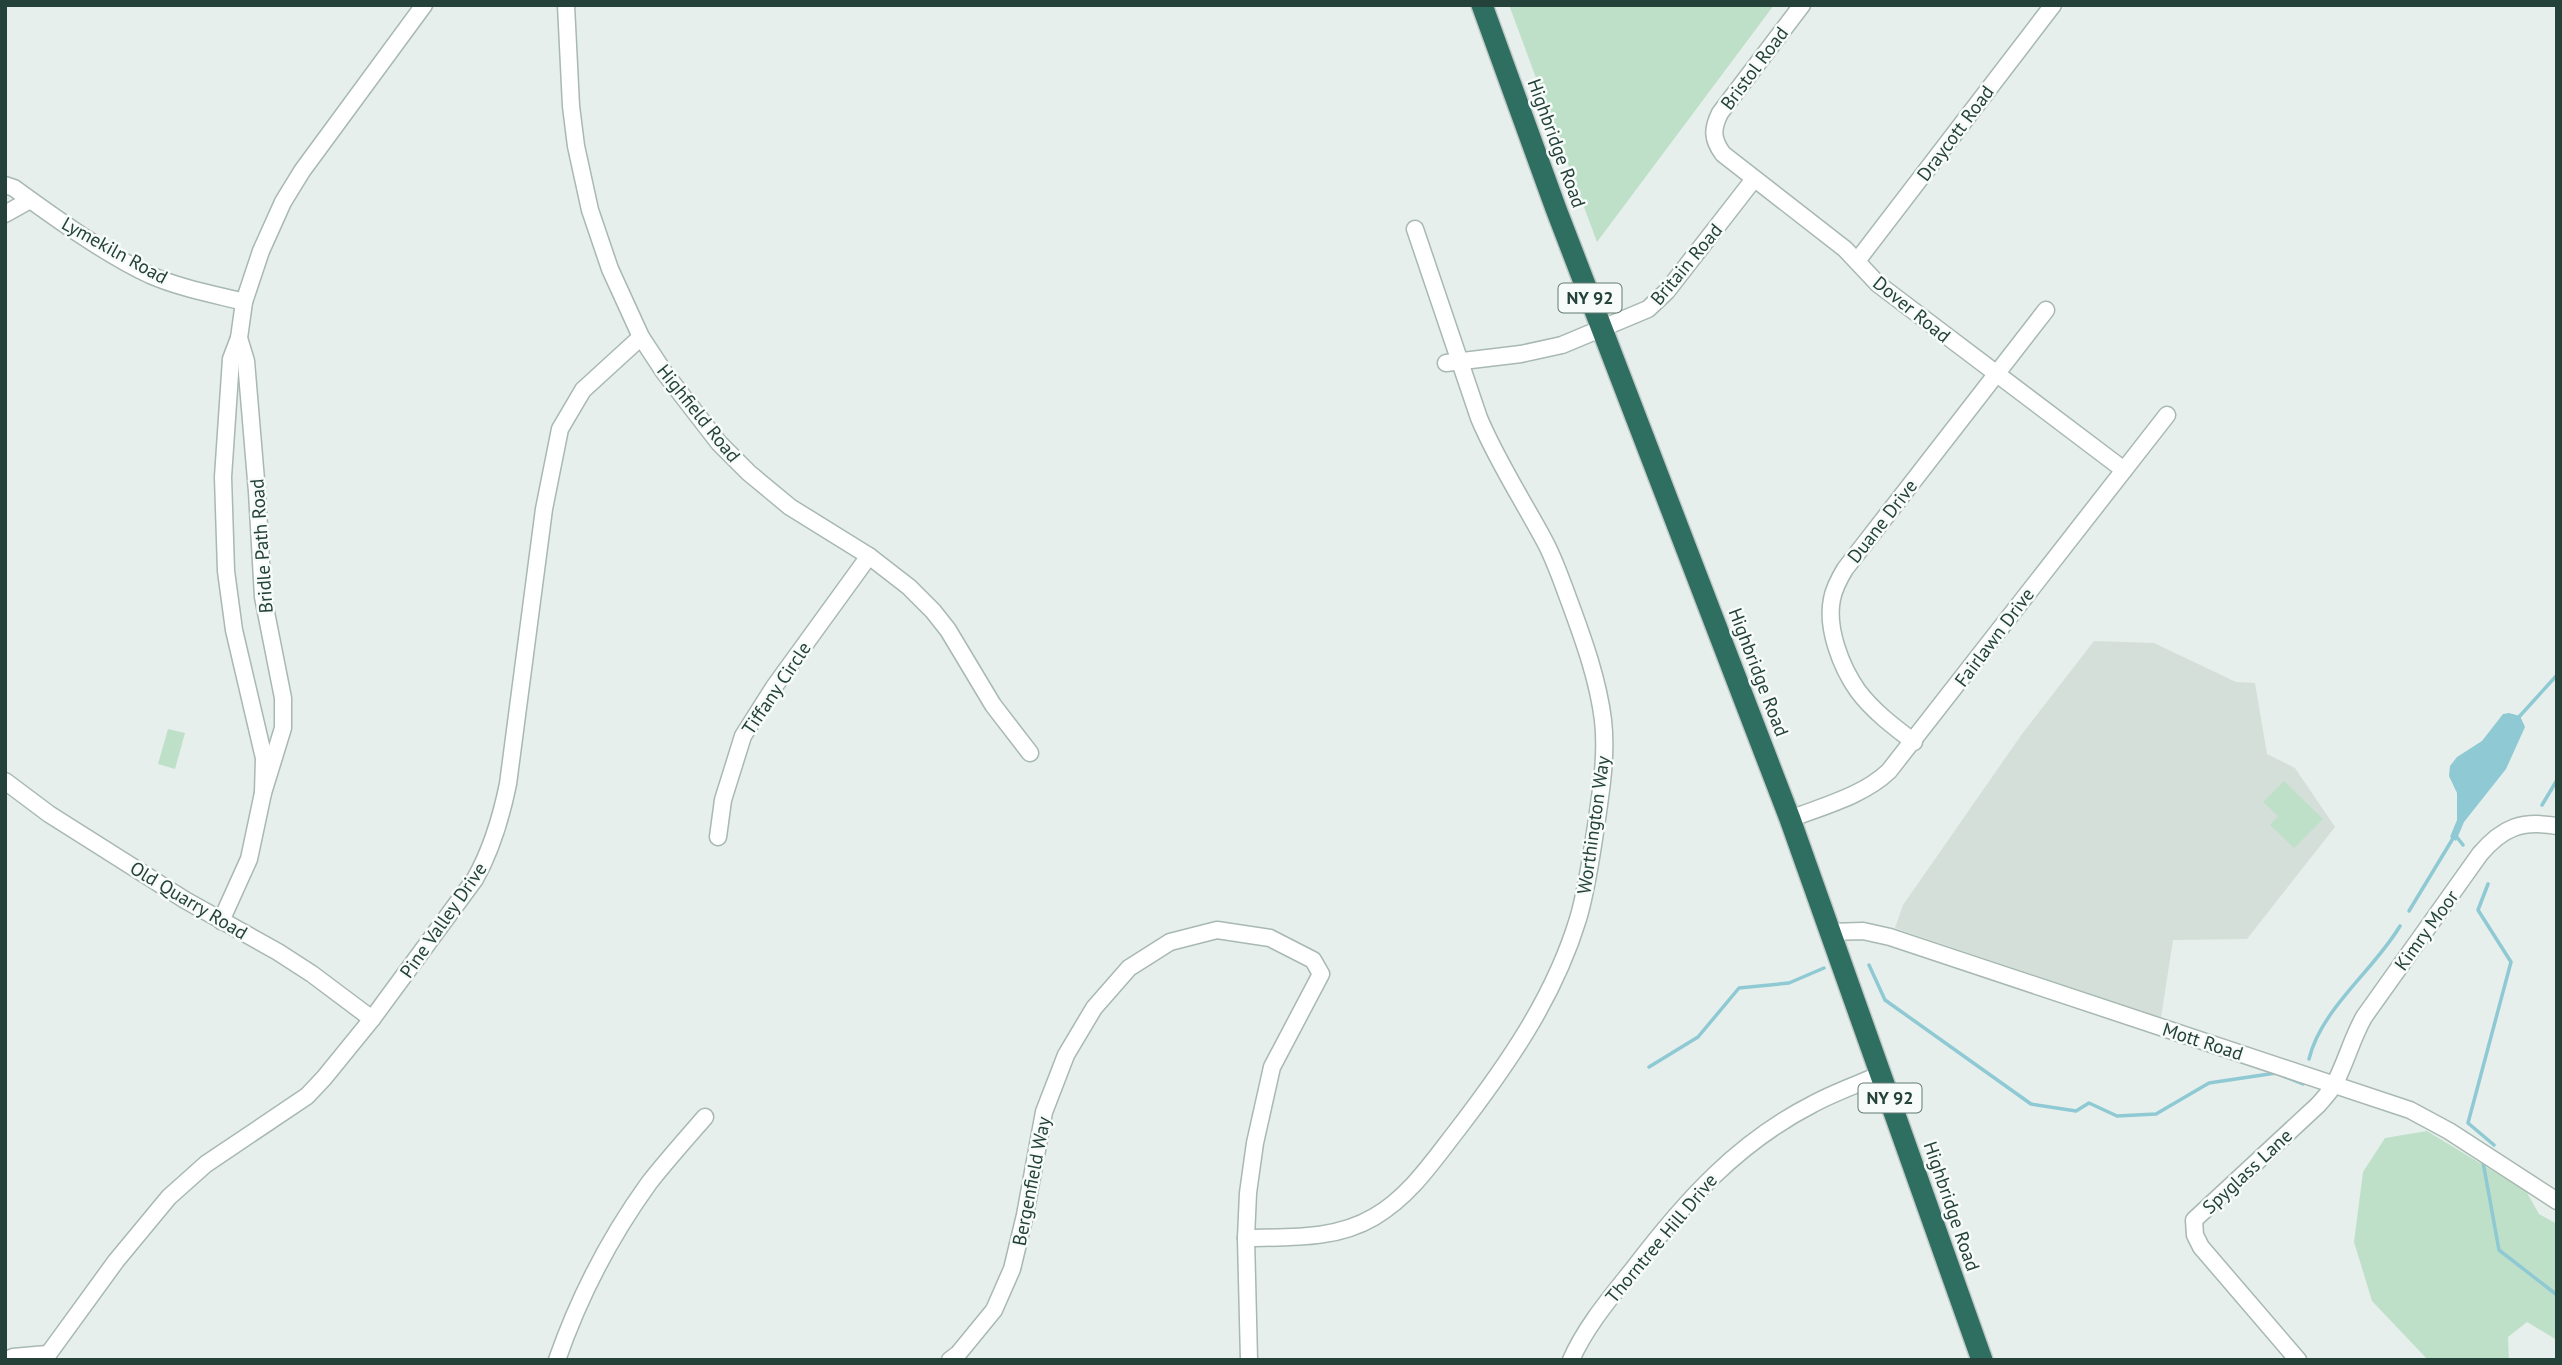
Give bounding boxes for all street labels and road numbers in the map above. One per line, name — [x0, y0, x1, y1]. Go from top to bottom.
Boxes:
street label: Bristol Road — [1715, 22, 1793, 114]
street label: Highbridge Road — [1523, 75, 1591, 211]
street label: Draycott Road — [1911, 80, 1999, 186]
street label: Lymekiln Road — [58, 211, 172, 289]
street label: Britain Road — [1645, 218, 1727, 310]
street label: Dover Road — [1868, 270, 1956, 348]
road number: NY 92 — [1558, 284, 1622, 312]
street label: Highfield Road — [652, 359, 746, 467]
street label: Duane Drive — [1842, 474, 1922, 568]
street label: Bridle Path Road — [244, 478, 278, 614]
street label: Fairlawn Drive — [1949, 583, 2039, 691]
street label: Highbridge Road — [1723, 604, 1795, 740]
street label: Tiffany Circle — [736, 637, 816, 739]
street label: Worthington Way — [1571, 754, 1615, 896]
street label: Old Quarry Road — [126, 855, 252, 945]
street label: Pine Valley Drive — [394, 858, 492, 982]
street label: Kimry Moor — [2389, 885, 2464, 975]
street label: Mott Road — [2160, 1017, 2246, 1065]
road number: NY 92 — [1858, 1084, 1922, 1112]
street label: Bergenfield Way — [1007, 1114, 1055, 1248]
street label: Spyglass Lane — [2197, 1123, 2297, 1219]
street label: Highbridge Road — [1919, 1138, 1985, 1274]
street label: Thorntree Hill Drive — [1600, 1168, 1722, 1308]

